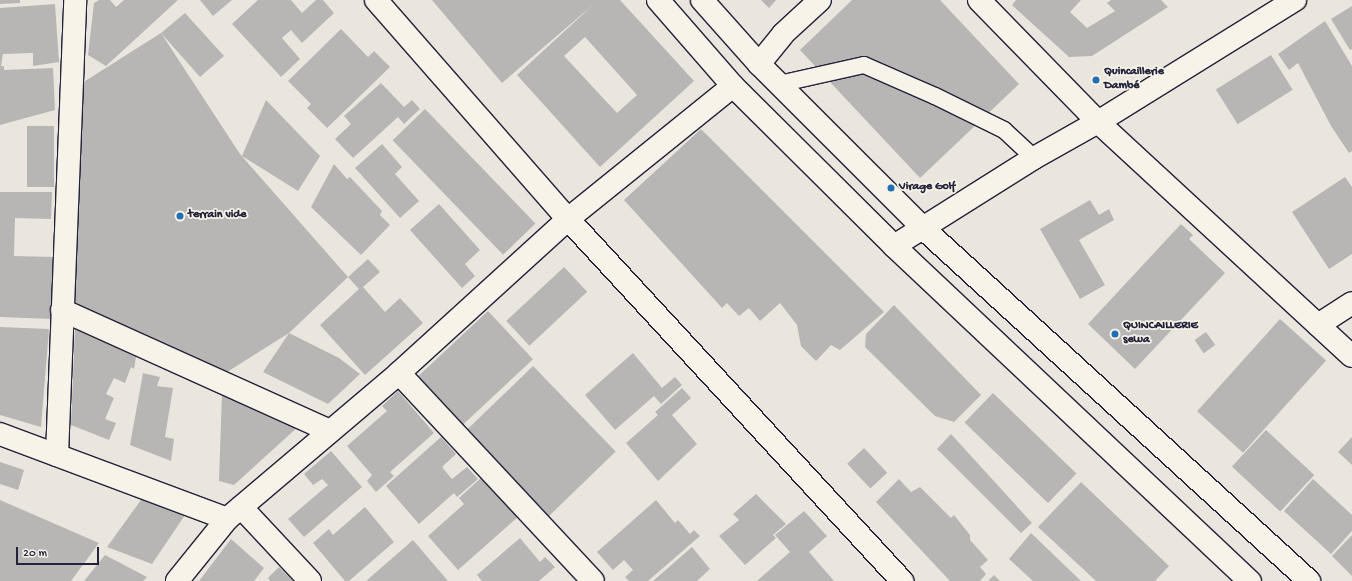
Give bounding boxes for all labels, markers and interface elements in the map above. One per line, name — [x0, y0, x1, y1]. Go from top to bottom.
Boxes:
place label: Quincaillerie Dambé — [1104, 66, 1164, 94]
marker: Quincaillerie Dambé — [1091, 75, 1101, 85]
place label: Virage Golf — [899, 181, 955, 195]
marker: Virage Golf — [886, 183, 896, 193]
place label: terrain vide — [188, 209, 247, 223]
marker: terrain vide — [175, 211, 185, 221]
place label: QUINCAILLERIE sewa — [1123, 320, 1198, 348]
marker: QUINCAILLERIE sewa — [1110, 329, 1120, 339]
scale bar — [18, 539, 101, 565]
text: 20 m — [23, 547, 47, 561]

